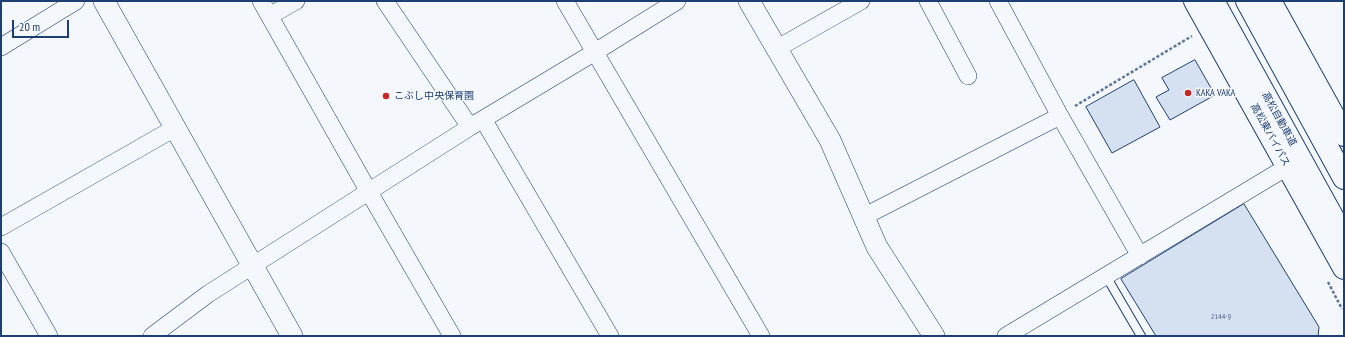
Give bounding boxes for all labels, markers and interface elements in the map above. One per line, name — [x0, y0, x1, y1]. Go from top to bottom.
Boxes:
scale bar — [14, 12, 71, 38]
text: 20 m — [19, 19, 40, 34]
place label: KAKA VAKA — [1196, 87, 1235, 99]
marker: KAKA VAKA — [1183, 88, 1193, 98]
place label: こぶし中央保育園 — [394, 90, 474, 102]
street label: 高松自動車道 — [1259, 90, 1299, 148]
marker: こぶし中央保育園 — [381, 91, 391, 101]
street label: 高松東バイパス — [1248, 101, 1292, 169]
house number: 2144-9 — [1211, 312, 1231, 322]

